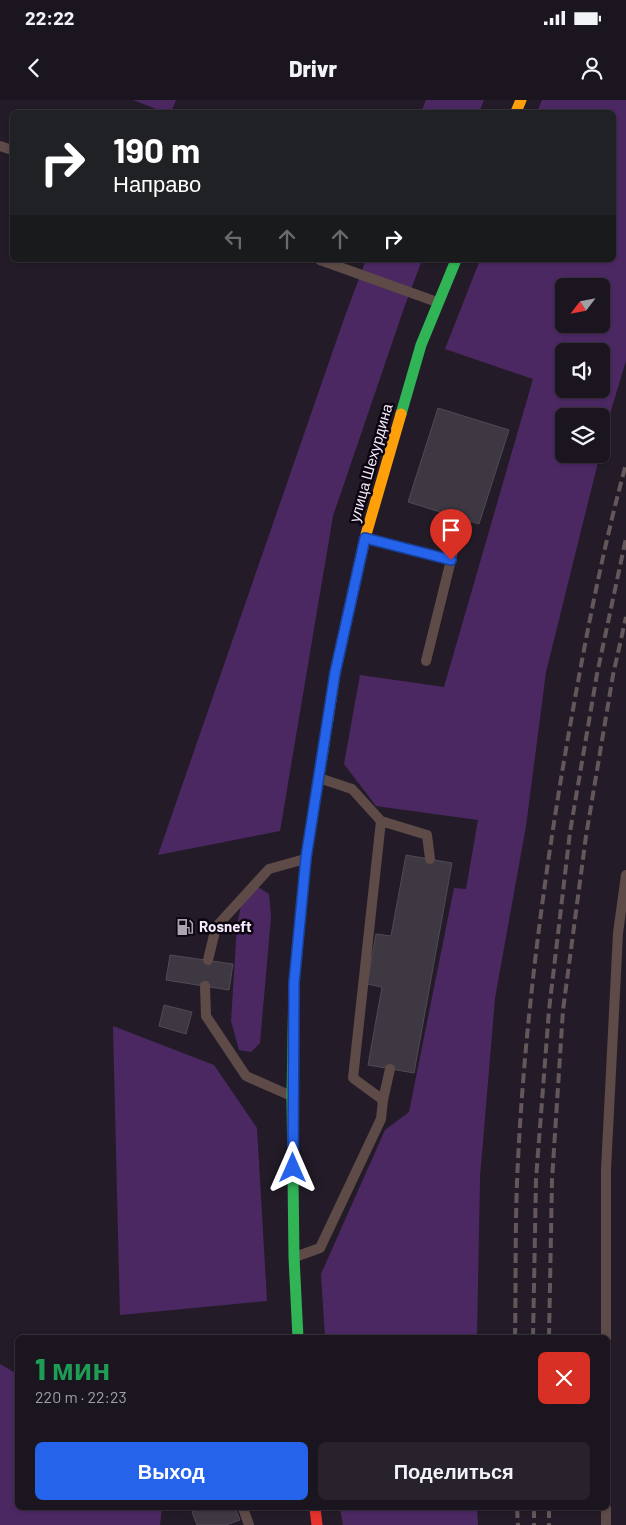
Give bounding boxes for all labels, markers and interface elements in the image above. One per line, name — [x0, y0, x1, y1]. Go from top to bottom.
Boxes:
text: 22:22 — [25, 6, 74, 29]
icon: back — [20, 54, 48, 82]
icon: person — [578, 54, 606, 82]
text: Drivr — [289, 55, 337, 81]
text: 190 m — [113, 128, 200, 170]
icon: right — [30, 130, 95, 195]
text: Направо — [113, 170, 201, 196]
icon: left — [220, 225, 248, 253]
icon: ahead — [273, 225, 301, 253]
icon: ahead — [326, 225, 354, 253]
icon: right — [379, 225, 407, 253]
north arrow — [555, 278, 610, 332]
map controls — [555, 278, 610, 463]
button: sound — [555, 343, 610, 398]
street label: улица Шехурдина — [344, 401, 396, 524]
button: layers — [555, 408, 610, 463]
pin — [430, 509, 472, 560]
icon: arrive — [437, 516, 465, 544]
fuel station icon: Rosneft — [175, 917, 195, 937]
place label: Rosneft — [199, 917, 252, 935]
position arrow — [266, 1141, 318, 1193]
text: 1 мин — [35, 1350, 110, 1386]
button: close — [538, 1352, 590, 1404]
text: 220 m · 22:23 — [35, 1387, 127, 1406]
button: Выход — [35, 1442, 308, 1500]
button: Поделиться — [318, 1442, 590, 1500]

